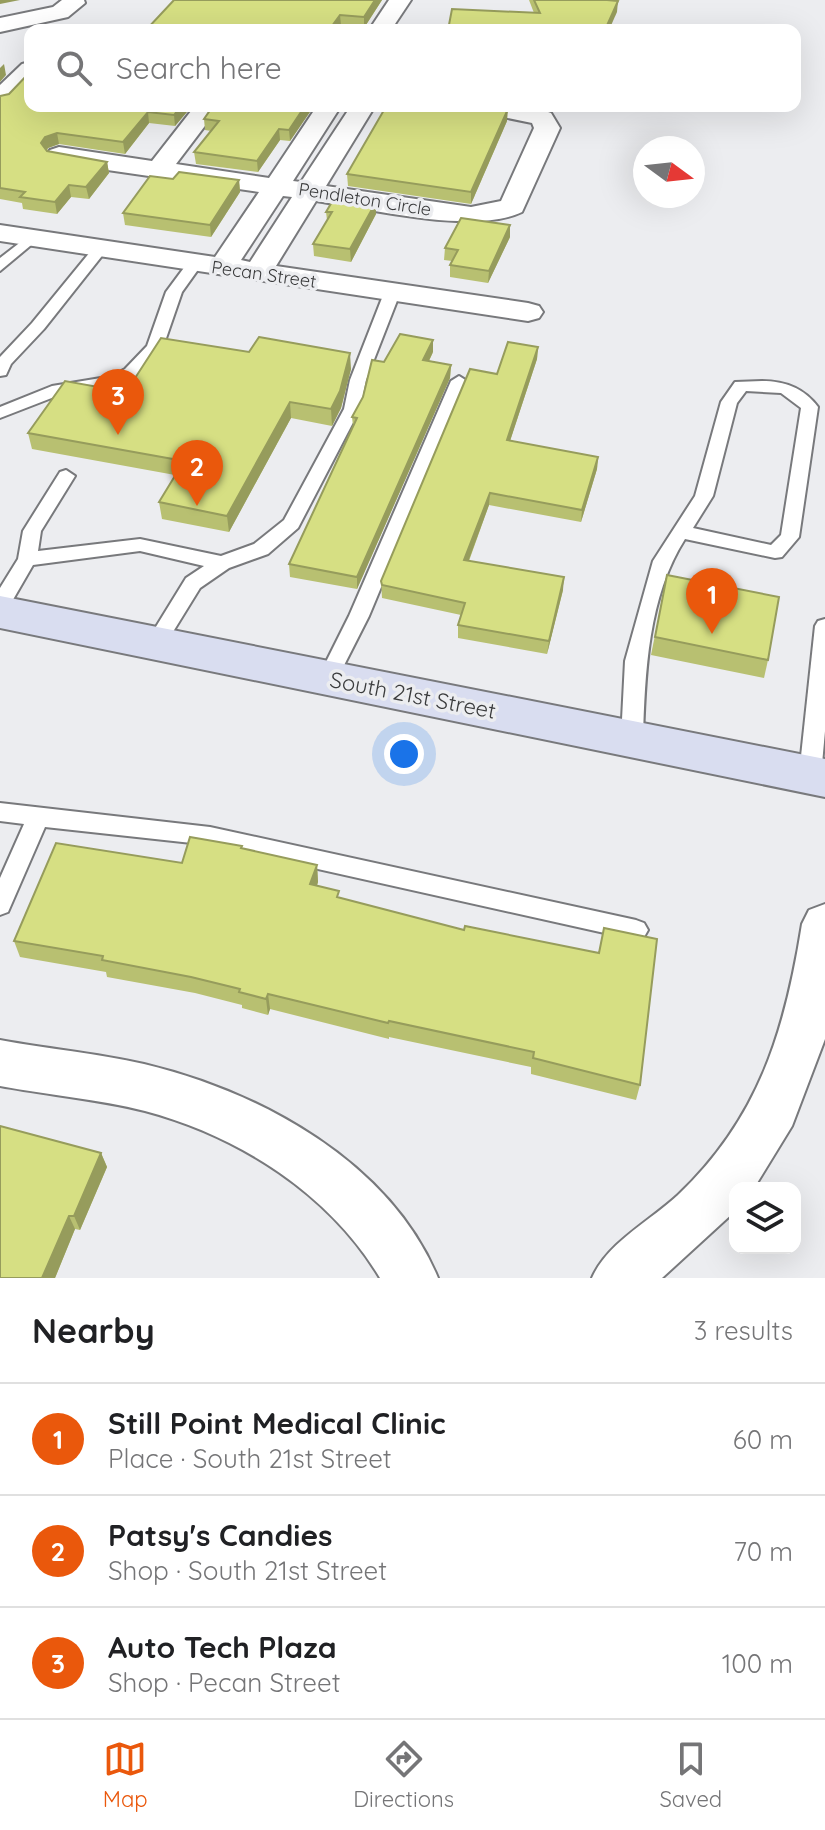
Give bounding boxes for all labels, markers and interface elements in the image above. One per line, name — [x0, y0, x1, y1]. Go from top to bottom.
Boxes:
search box — [24, 24, 801, 112]
icon: search — [52, 46, 96, 90]
text: Search here — [116, 49, 282, 87]
north arrow — [633, 136, 705, 208]
street label: Pendleton Circle — [297, 177, 433, 221]
street label: Pecan Street — [210, 255, 318, 293]
pin: 3 — [92, 369, 144, 435]
pin: 2 — [171, 440, 223, 506]
pin: 1 — [686, 568, 738, 634]
street label: South 21st Street — [328, 665, 498, 725]
your location — [384, 734, 424, 774]
map controls — [729, 1182, 801, 1254]
button: layers — [729, 1182, 801, 1254]
text: Nearby — [32, 1309, 155, 1352]
text: 3 results — [694, 1314, 793, 1347]
text: Still Point Medical Clinic — [108, 1404, 446, 1442]
text: 1 — [53, 1423, 63, 1456]
text: 60 m — [733, 1423, 793, 1456]
text: Place · South 21st Street — [108, 1442, 392, 1475]
text: Patsy's Candies — [108, 1516, 333, 1554]
text: 2 — [51, 1535, 65, 1568]
text: 70 m — [733, 1535, 793, 1568]
text: Shop · South 21st Street — [108, 1554, 387, 1587]
text: Auto Tech Plaza — [108, 1628, 337, 1666]
text: 3 — [51, 1647, 65, 1680]
text: 100 m — [722, 1647, 793, 1680]
text: Shop · Pecan Street — [108, 1666, 340, 1699]
tab: Map — [103, 1737, 148, 1813]
tab: Directions — [353, 1737, 454, 1813]
tab: Saved — [659, 1737, 722, 1813]

